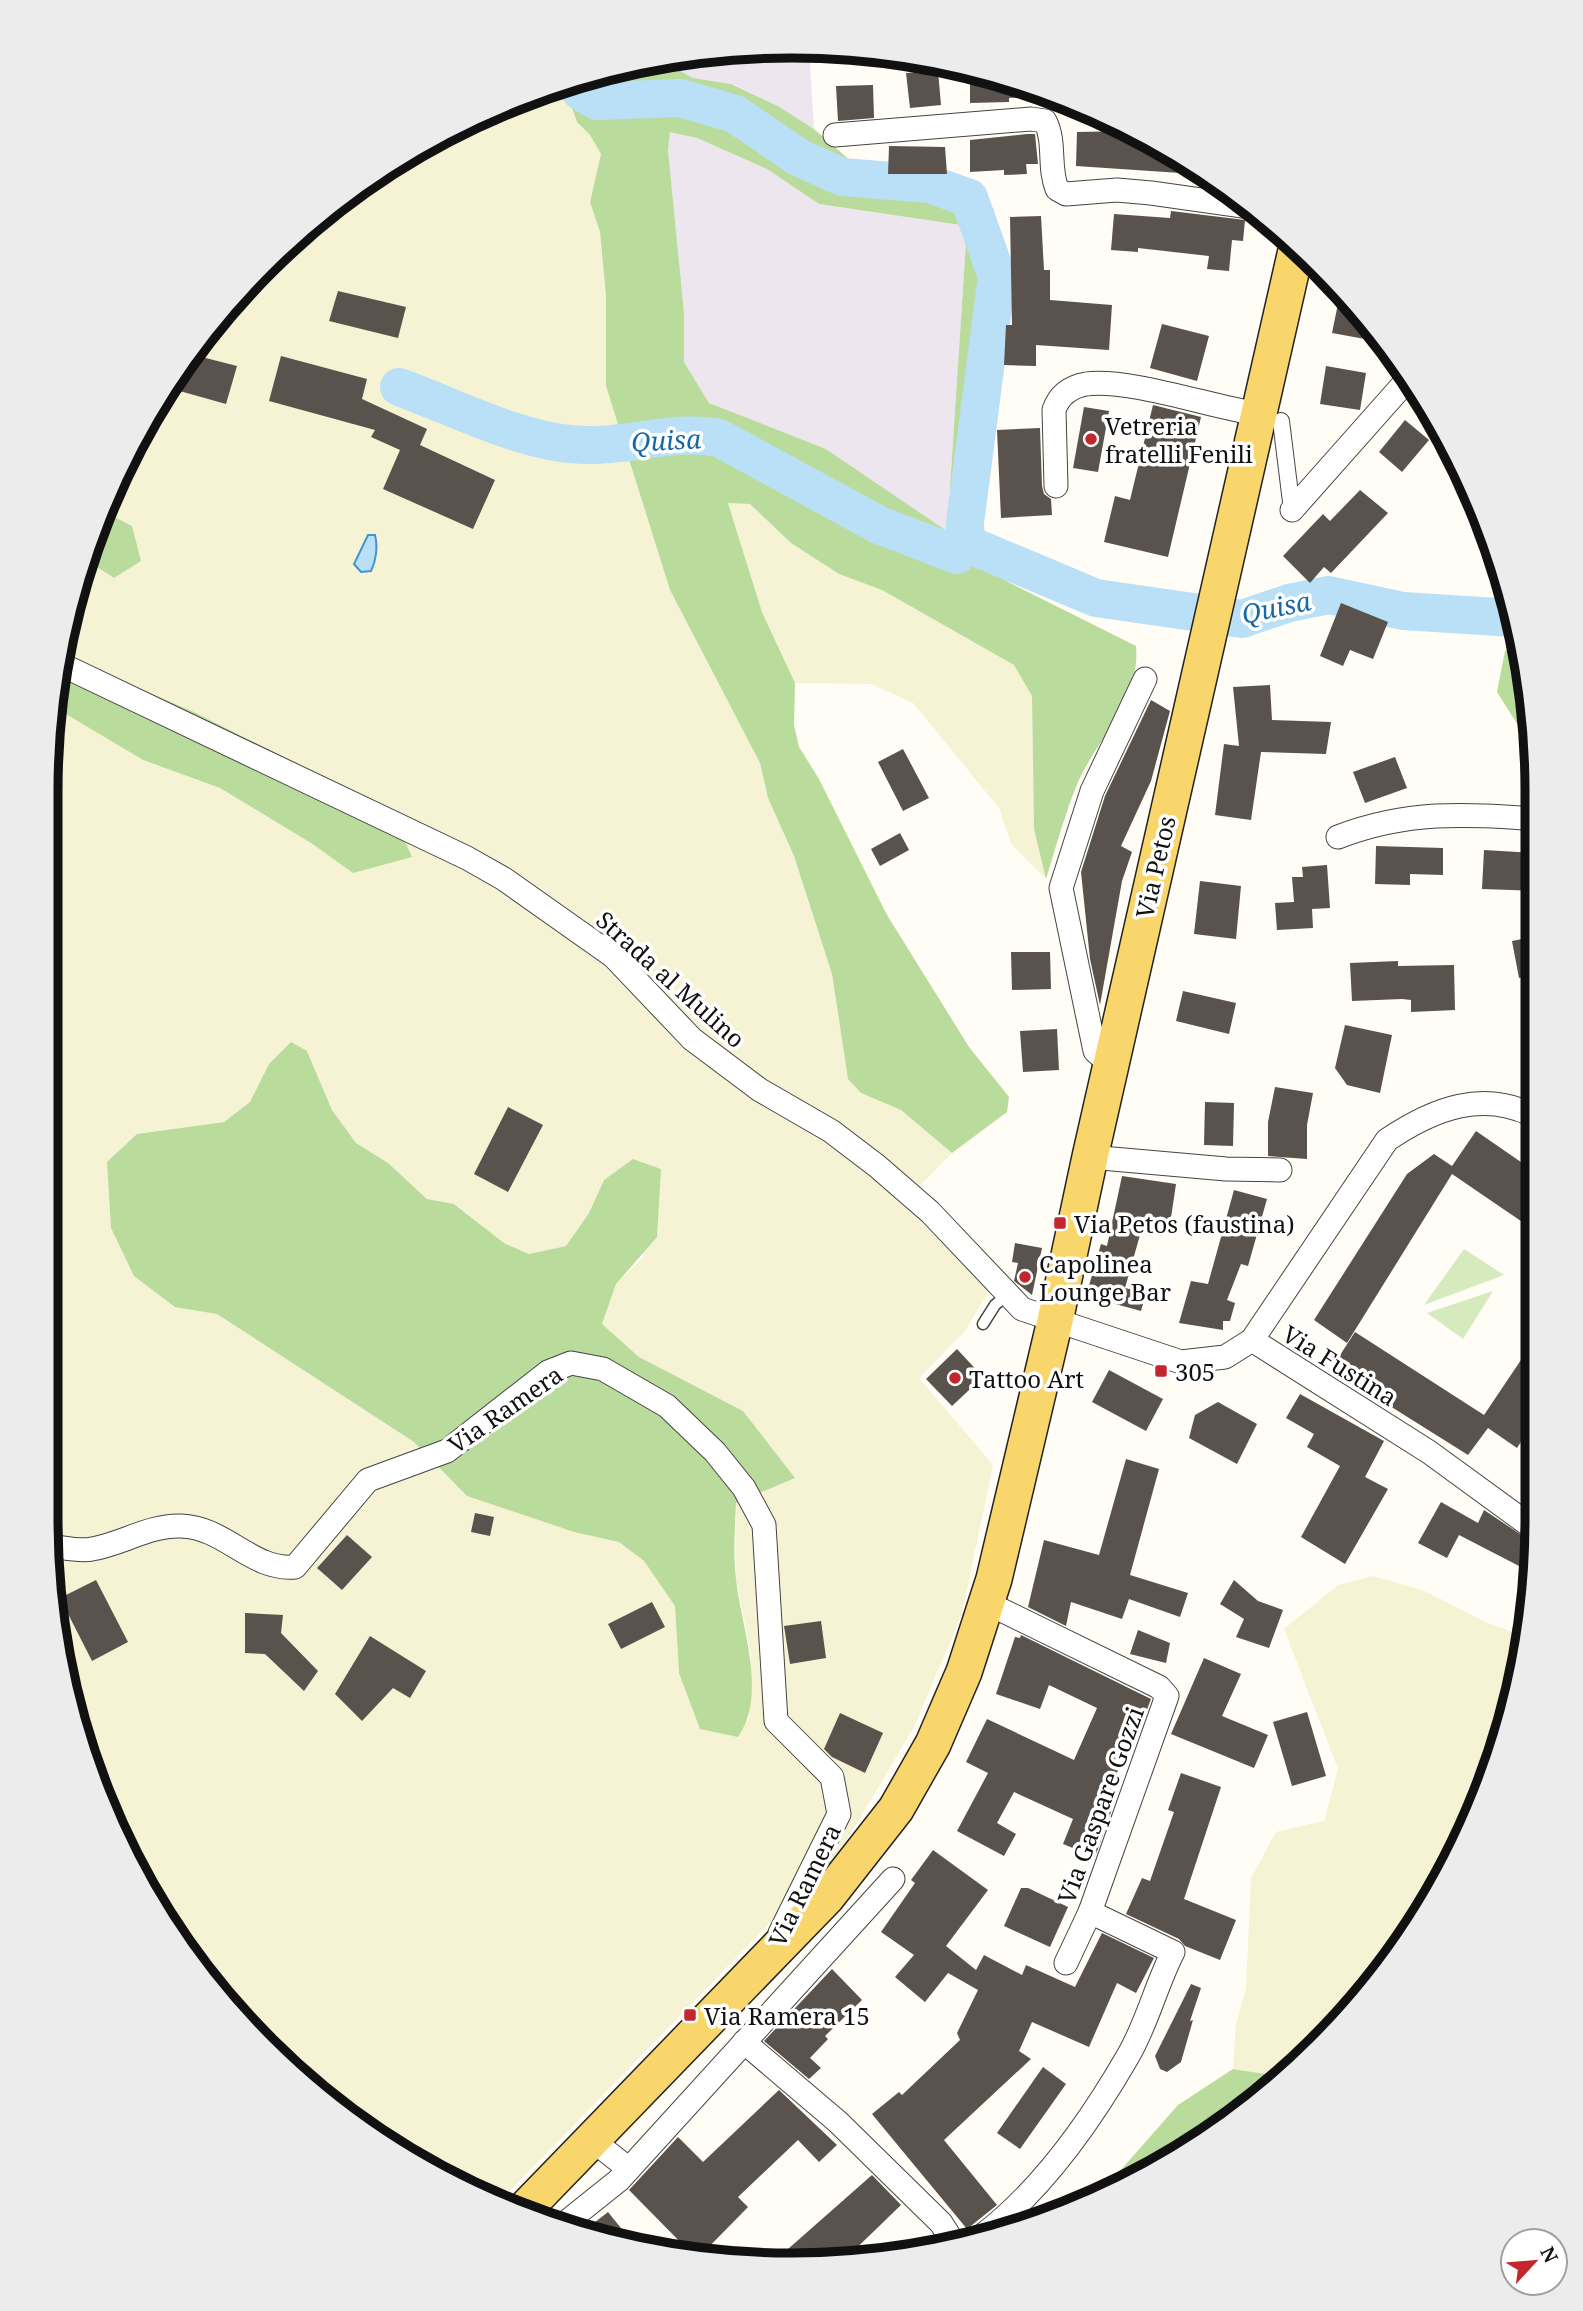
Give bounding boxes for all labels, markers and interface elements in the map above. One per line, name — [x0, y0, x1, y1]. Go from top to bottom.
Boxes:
place label: Vetreria fratelli Fenili — [1105, 409, 1253, 470]
water label: Quisa — [630, 420, 702, 460]
marker: Vetreria fratelli Fenili — [1083, 431, 1099, 447]
water label: Quisa — [1238, 582, 1314, 632]
street label: Via Petos — [1127, 813, 1183, 921]
street label: Strada al Mulino — [589, 903, 753, 1055]
place label: Via Petos (faustina) — [1074, 1207, 1295, 1240]
marker: Via Petos (faustina) — [1052, 1215, 1068, 1231]
place label: Capolinea Lounge Bar — [1039, 1247, 1171, 1308]
marker: Capolinea Lounge Bar — [1017, 1269, 1033, 1285]
street label: Via Fustina — [1277, 1317, 1403, 1413]
place label: 305 — [1175, 1355, 1215, 1388]
street label: Via Ramera — [441, 1357, 569, 1461]
place label: Tattoo Art — [969, 1362, 1084, 1395]
marker: 305 — [1153, 1363, 1169, 1379]
marker: Tattoo Art — [947, 1370, 963, 1386]
street label: Via Gaspare Gozzi — [1049, 1702, 1151, 1908]
street label: Via Ramera — [760, 1818, 848, 1952]
place label: Via Ramera 15 — [704, 1999, 870, 2032]
marker: Via Ramera 15 — [682, 2007, 698, 2023]
north arrow — [1499, 2227, 1569, 2297]
text: N — [1534, 2242, 1564, 2267]

